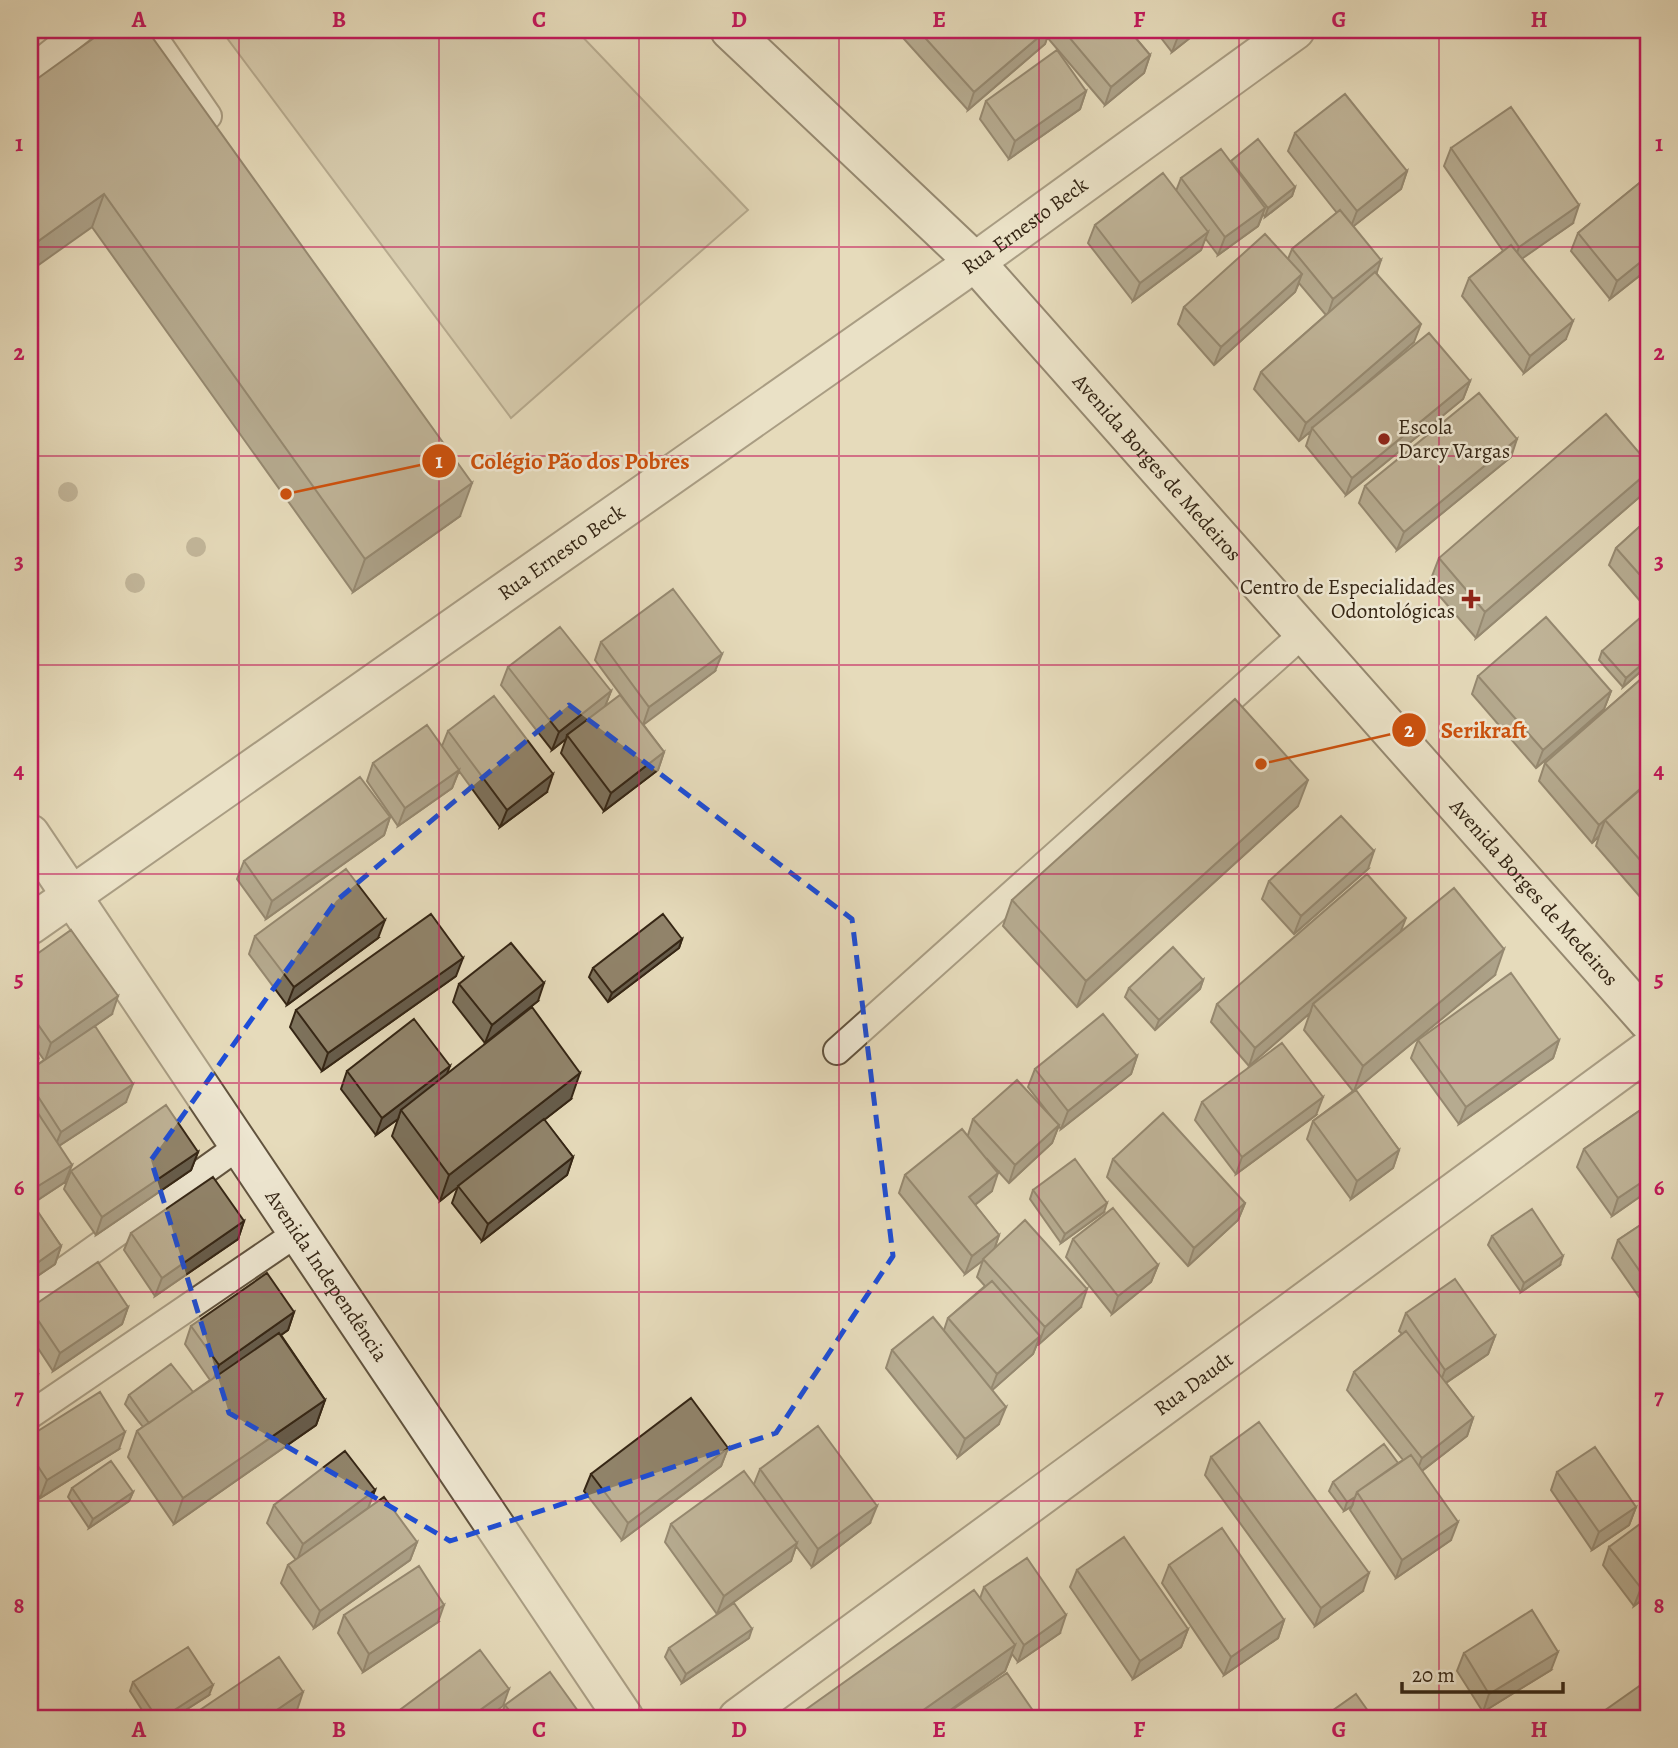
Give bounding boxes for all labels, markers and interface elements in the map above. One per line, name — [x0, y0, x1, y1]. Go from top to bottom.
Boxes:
text: A — [131, 4, 147, 35]
text: B — [332, 4, 346, 35]
text: C — [532, 4, 546, 35]
text: D — [731, 4, 747, 35]
text: E — [932, 4, 946, 35]
text: F — [1133, 4, 1146, 35]
text: G — [1331, 4, 1347, 35]
text: H — [1530, 4, 1548, 35]
text: 1 — [15, 128, 23, 159]
text: 1 — [1655, 128, 1663, 159]
street label: Rua Ernesto Beck — [956, 170, 1094, 281]
text: 2 — [13, 337, 25, 368]
text: 2 — [1653, 337, 1665, 368]
street label: Avenida Borges de Medeiros — [1066, 367, 1248, 567]
place label: Escola Darcy Vargas — [1398, 413, 1510, 465]
marker: Escola Darcy Vargas — [1376, 431, 1392, 447]
callout: Colégio Pão dos Pobres — [422, 439, 704, 483]
text: Colégio Pão dos Pobres — [470, 446, 690, 477]
text: 1 — [435, 447, 443, 475]
street label: Rua Ernesto Beck — [492, 498, 631, 607]
text: 3 — [14, 546, 24, 577]
text: 3 — [1654, 546, 1664, 577]
place label: Centro de Especialidades Odontológicas — [1240, 573, 1455, 625]
marker: Centro de Especialidades Odontológicas — [1461, 589, 1481, 609]
callout: Serikraft — [1392, 708, 1541, 752]
text: Serikraft — [1441, 715, 1528, 746]
text: 2 — [1404, 716, 1414, 744]
text: 4 — [14, 755, 25, 786]
text: 4 — [1654, 755, 1665, 786]
street label: Avenida Borges de Medeiros — [1443, 792, 1625, 992]
text: 5 — [14, 963, 24, 994]
text: 5 — [1654, 963, 1664, 994]
text: 6 — [14, 1172, 25, 1203]
text: 6 — [1654, 1172, 1665, 1203]
street label: Avenida Independência — [258, 1183, 395, 1367]
street label: Rua Daudt — [1148, 1345, 1239, 1422]
text: 7 — [14, 1381, 24, 1412]
text: 7 — [1654, 1381, 1664, 1412]
text: 8 — [13, 1590, 25, 1621]
text: 8 — [1653, 1590, 1665, 1621]
scale bar — [1402, 1650, 1562, 1694]
text: 20 m — [1412, 1661, 1455, 1689]
text: A — [131, 1714, 147, 1745]
text: B — [332, 1714, 346, 1745]
text: C — [532, 1714, 546, 1745]
text: D — [731, 1714, 747, 1745]
text: E — [932, 1714, 946, 1745]
text: F — [1133, 1714, 1146, 1745]
text: G — [1331, 1714, 1347, 1745]
text: H — [1530, 1714, 1548, 1745]

